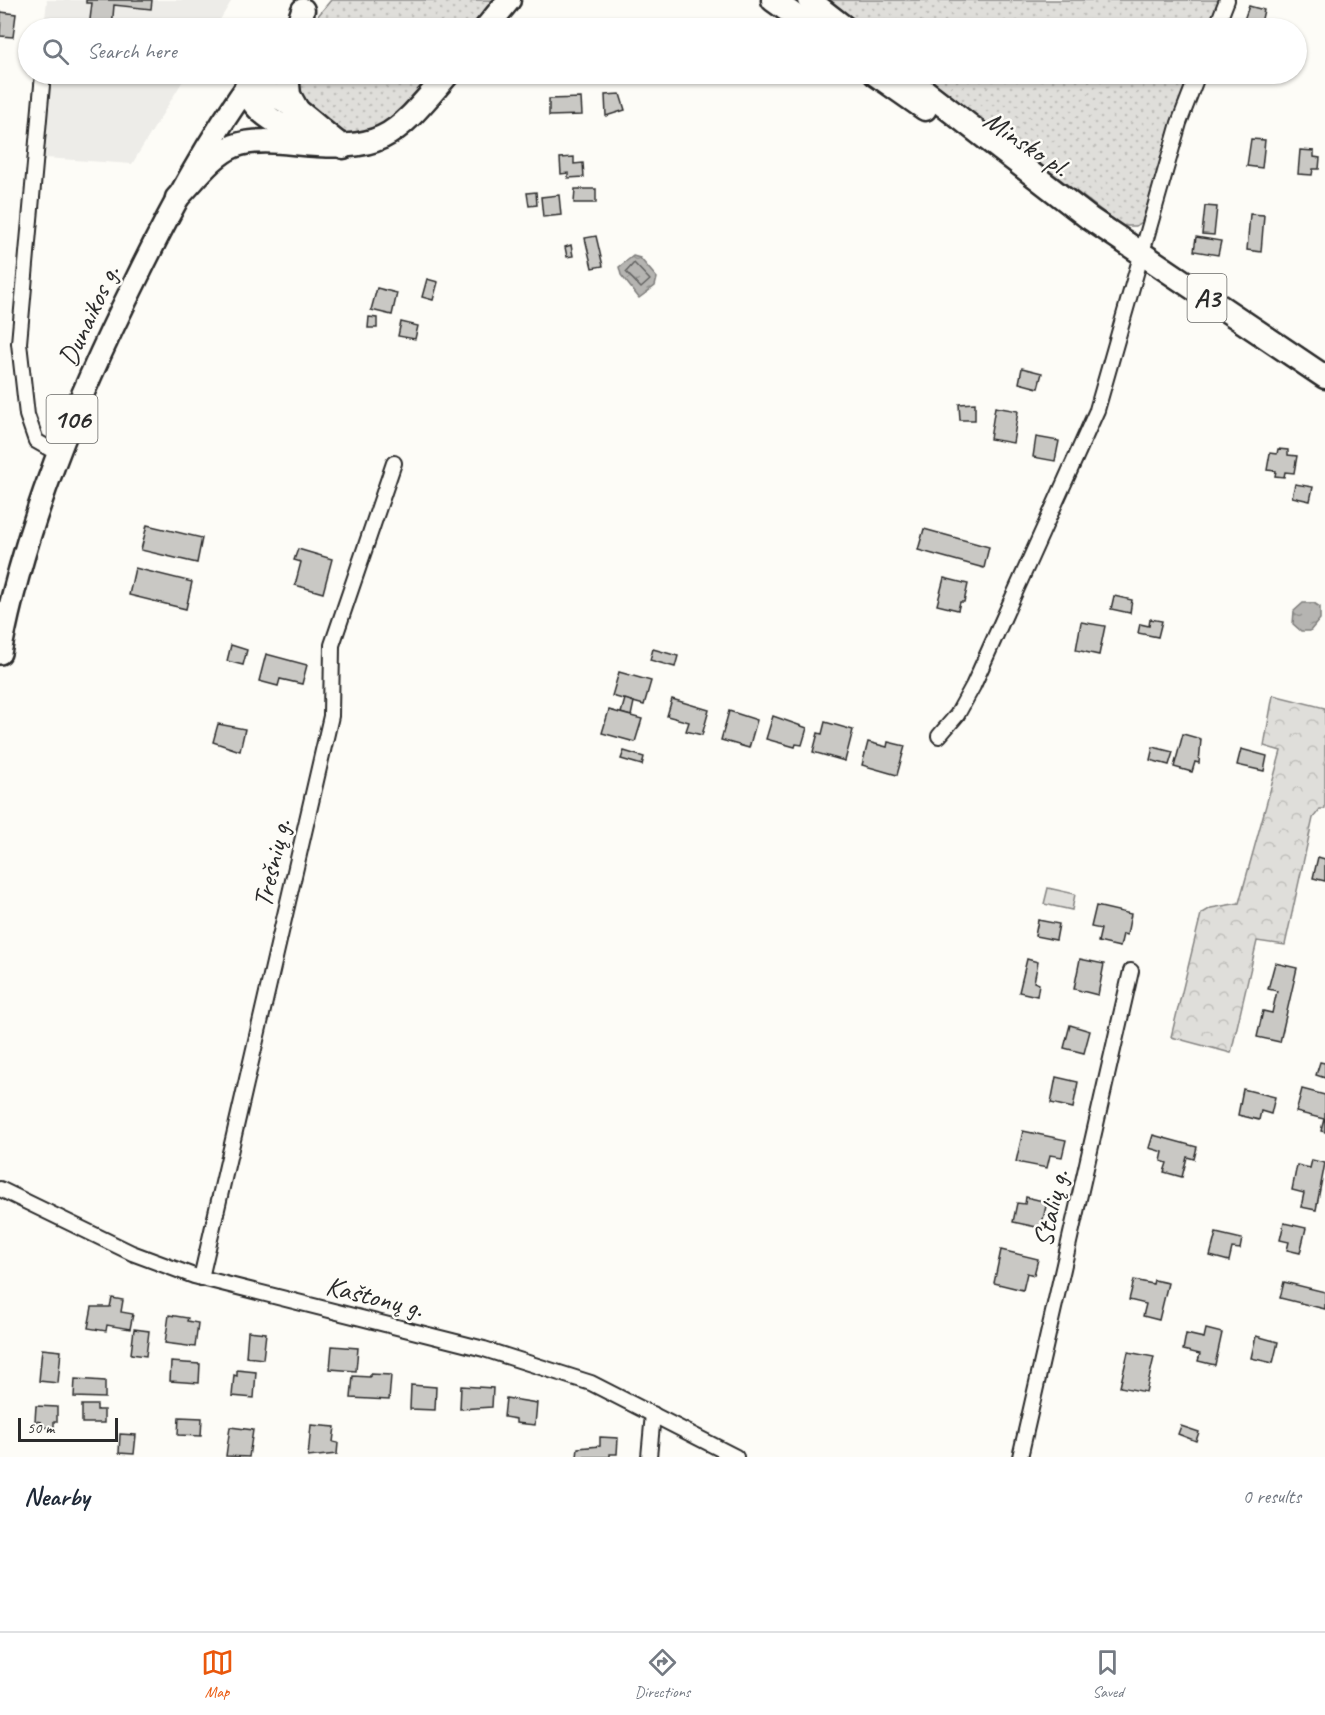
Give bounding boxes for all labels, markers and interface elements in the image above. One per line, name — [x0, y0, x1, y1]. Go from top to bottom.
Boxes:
search box — [18, 18, 1307, 84]
icon: search — [39, 35, 72, 68]
text: Search here — [87, 37, 177, 65]
street label: Minsko pl. — [977, 102, 1076, 185]
street label: Dunaikos g. — [50, 259, 127, 371]
road number: A3 — [1188, 274, 1226, 322]
road number: 106 — [46, 395, 98, 443]
street label: Trešnių g. — [244, 815, 299, 911]
street label: Stalių g. — [1025, 1166, 1076, 1250]
street label: Kaštonų g. — [323, 1268, 428, 1326]
scale bar — [18, 1415, 118, 1442]
text: 50 m — [27, 1418, 54, 1438]
text: Nearby — [24, 1480, 89, 1513]
text: 0 results — [1242, 1484, 1301, 1509]
tab: Map — [201, 1646, 234, 1702]
tab: Directions — [635, 1646, 690, 1702]
tab: Saved — [1091, 1646, 1124, 1702]

